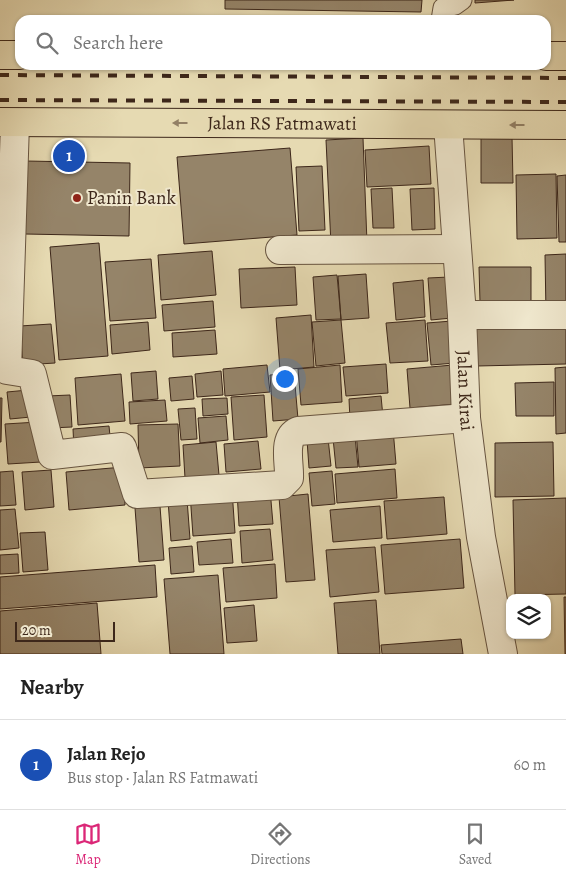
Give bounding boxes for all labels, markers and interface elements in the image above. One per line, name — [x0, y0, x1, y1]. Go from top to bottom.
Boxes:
search box — [15, 15, 551, 70]
icon: search — [33, 29, 61, 57]
text: Search here — [73, 30, 163, 56]
street label: Jalan RS Fatmawati — [207, 110, 357, 137]
one-way arrow — [172, 119, 188, 127]
one-way arrow — [509, 121, 525, 129]
pin: 1 — [53, 137, 85, 175]
place label: Panin Bank — [87, 185, 176, 211]
marker: Panin Bank — [71, 192, 83, 204]
street label: Jalan Kirai — [450, 350, 481, 432]
your location — [272, 366, 298, 392]
map controls — [506, 594, 551, 639]
button: layers — [506, 594, 551, 639]
scale bar — [15, 619, 115, 642]
text: 20 m — [22, 621, 51, 640]
text: Nearby — [20, 673, 83, 701]
text: Jalan Rejo — [67, 741, 146, 767]
text: 1 — [33, 754, 39, 776]
text: 60 m — [514, 754, 546, 776]
text: Bus stop · Jalan RS Fatmawati — [67, 767, 258, 789]
tab: Map — [74, 820, 102, 869]
tab: Directions — [250, 820, 310, 869]
tab: Saved — [459, 820, 492, 869]

